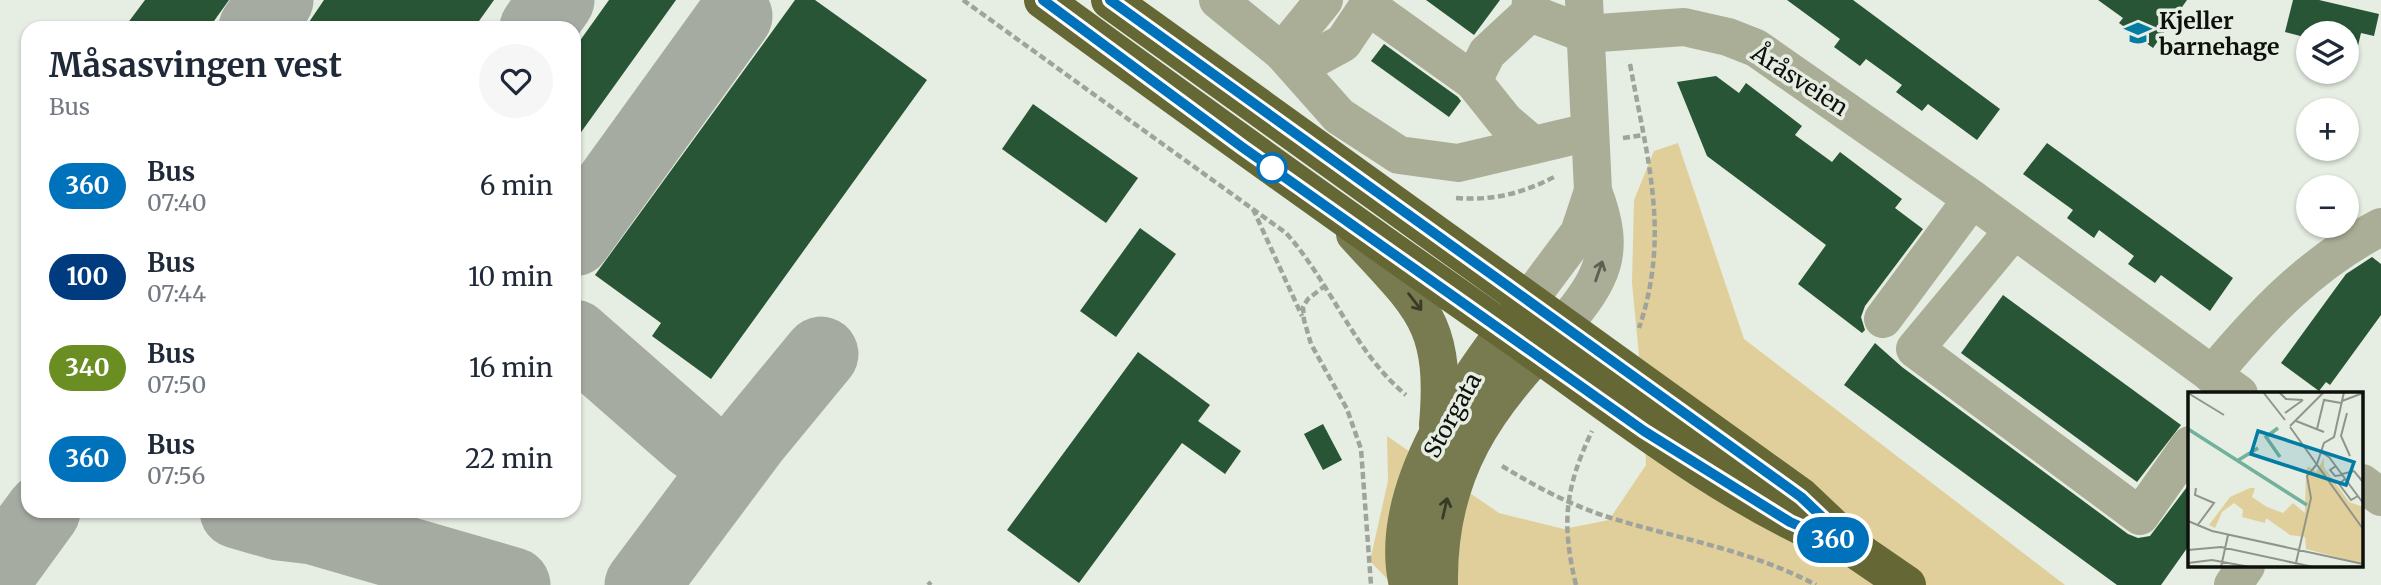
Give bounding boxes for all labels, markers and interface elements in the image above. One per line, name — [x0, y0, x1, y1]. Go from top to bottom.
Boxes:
place label: Kjeller barnehage — [2159, 6, 2279, 61]
school or university icon: Kjeller barnehage — [2123, 18, 2153, 48]
map controls — [2296, 21, 2359, 238]
button: layers — [2296, 21, 2359, 84]
street label: Åråsveien — [1745, 37, 1854, 122]
button: heart — [479, 44, 553, 118]
text: Måsasvingen vest — [49, 45, 342, 86]
text: Bus — [49, 92, 90, 121]
button: + — [2296, 98, 2359, 161]
unlabelled marker — [1257, 153, 1287, 183]
text: Bus — [147, 155, 195, 188]
text: 6 min — [480, 169, 553, 202]
text: 360 — [65, 170, 110, 201]
button: − — [2296, 175, 2359, 238]
text: 07:40 — [147, 188, 206, 217]
text: Bus — [147, 246, 195, 279]
text: 10 min — [468, 260, 553, 293]
one-way arrow — [1594, 260, 1606, 282]
text: 100 — [66, 261, 109, 292]
text: 07:44 — [147, 279, 206, 308]
one-way arrow — [1407, 293, 1423, 311]
text: Bus — [147, 337, 195, 370]
text: 16 min — [469, 351, 553, 384]
text: 340 — [65, 352, 110, 383]
street label: Storgata — [1417, 367, 1487, 463]
text: 07:50 — [147, 370, 206, 399]
inset map — [2188, 392, 2364, 568]
text: Bus — [147, 428, 195, 461]
text: 22 min — [465, 442, 553, 475]
text: 360 — [65, 443, 110, 474]
text: 07:56 — [147, 461, 205, 490]
one-way arrow — [1439, 498, 1452, 520]
line badge: 360 — [1793, 517, 1873, 563]
text: 360 — [1811, 524, 1855, 555]

